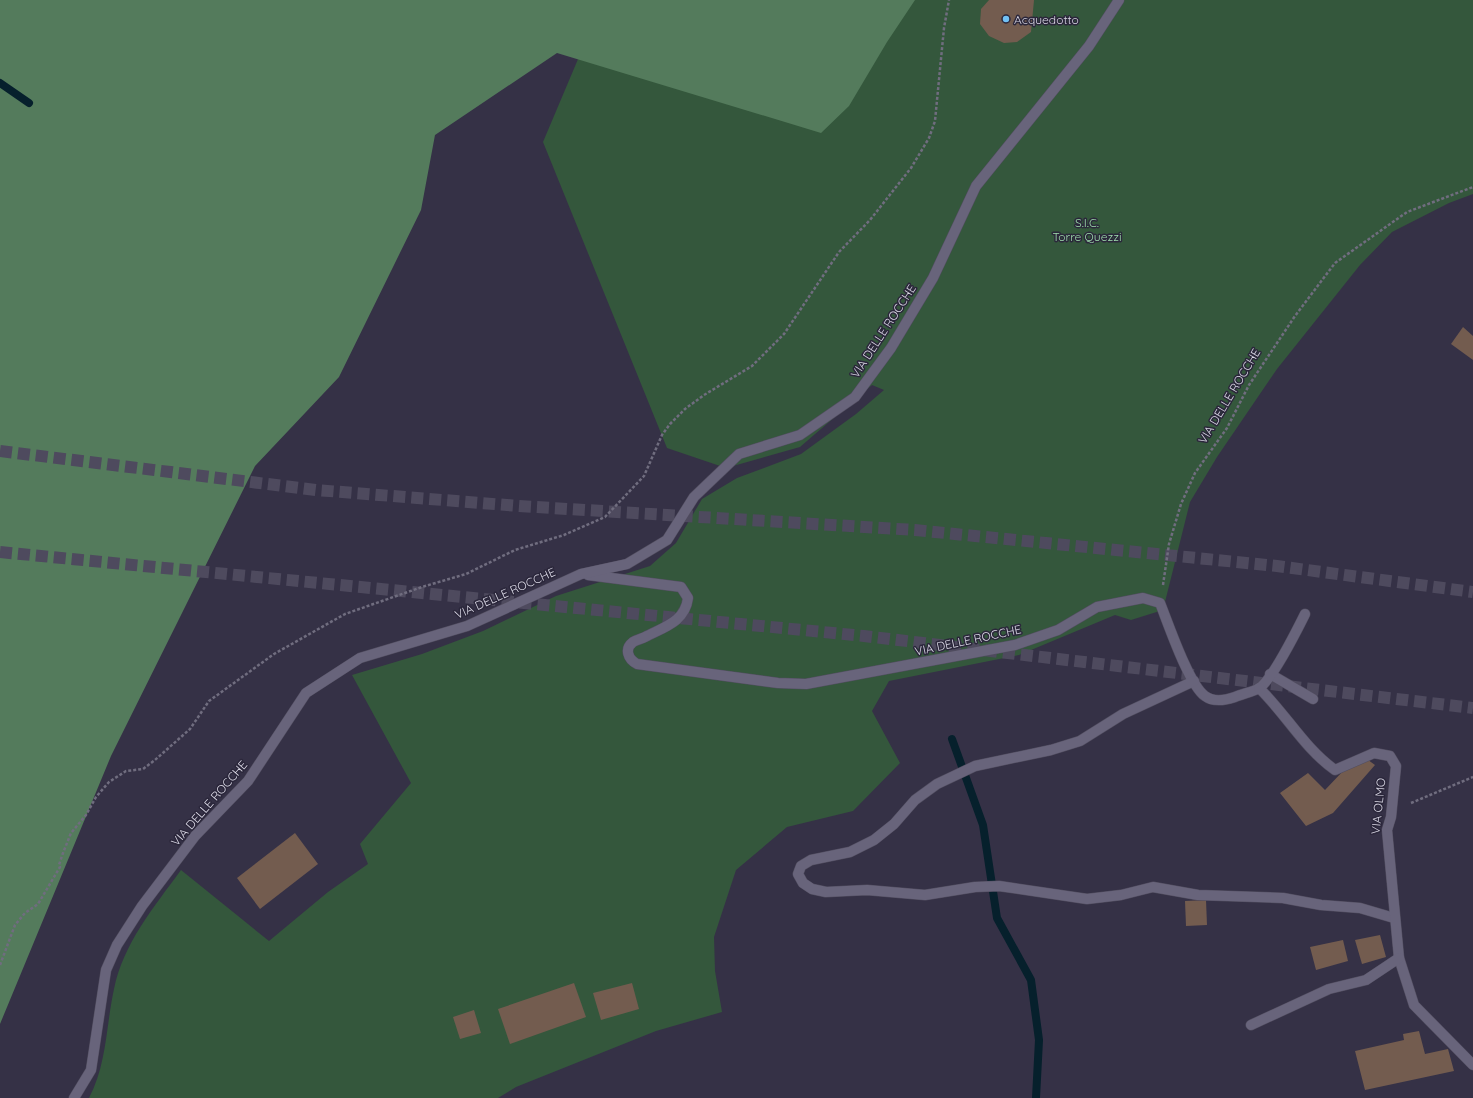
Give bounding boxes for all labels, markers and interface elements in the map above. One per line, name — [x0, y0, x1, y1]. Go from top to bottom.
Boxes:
place label: Acquedotto — [1014, 12, 1079, 27]
marker: Acquedotto — [1001, 14, 1011, 24]
park label: S.I.C. Torre Quezzi — [1052, 215, 1122, 244]
street label: VIA DELLE ROCCHE — [847, 281, 919, 381]
street label: VIA DELLE ROCCHE — [1195, 345, 1263, 446]
street label: VIA DELLE ROCCHE — [452, 564, 558, 622]
street label: VIA DELLE ROCCHE — [913, 621, 1023, 659]
street label: VIA DELLE ROCCHE — [168, 757, 250, 849]
street label: VIA OLMO — [1368, 777, 1388, 835]

